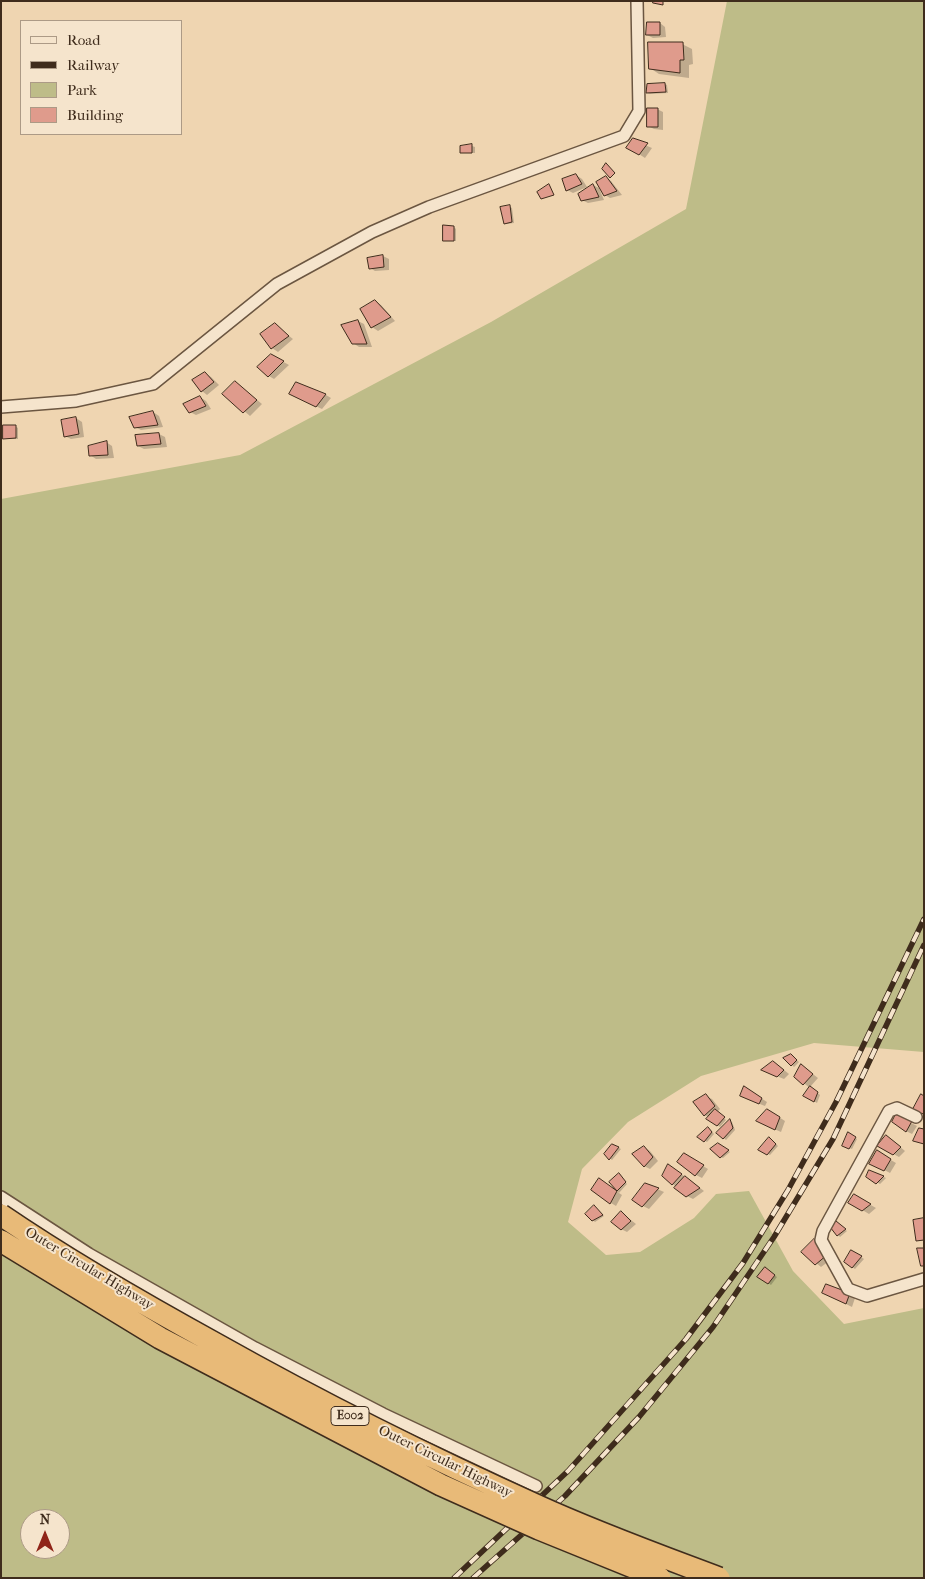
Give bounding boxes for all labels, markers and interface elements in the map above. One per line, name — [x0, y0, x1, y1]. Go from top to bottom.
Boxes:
legend — [20, 20, 182, 135]
text: Road — [67, 31, 100, 49]
text: Railway — [67, 56, 119, 74]
text: Park — [67, 81, 97, 99]
text: Building — [67, 106, 123, 124]
street label: Outer Circular Highway — [22, 1224, 156, 1314]
road number: E002 — [331, 1406, 369, 1425]
street label: Outer Circular Highway — [375, 1422, 515, 1502]
north arrow — [20, 1509, 70, 1559]
text: N — [40, 1511, 50, 1528]

